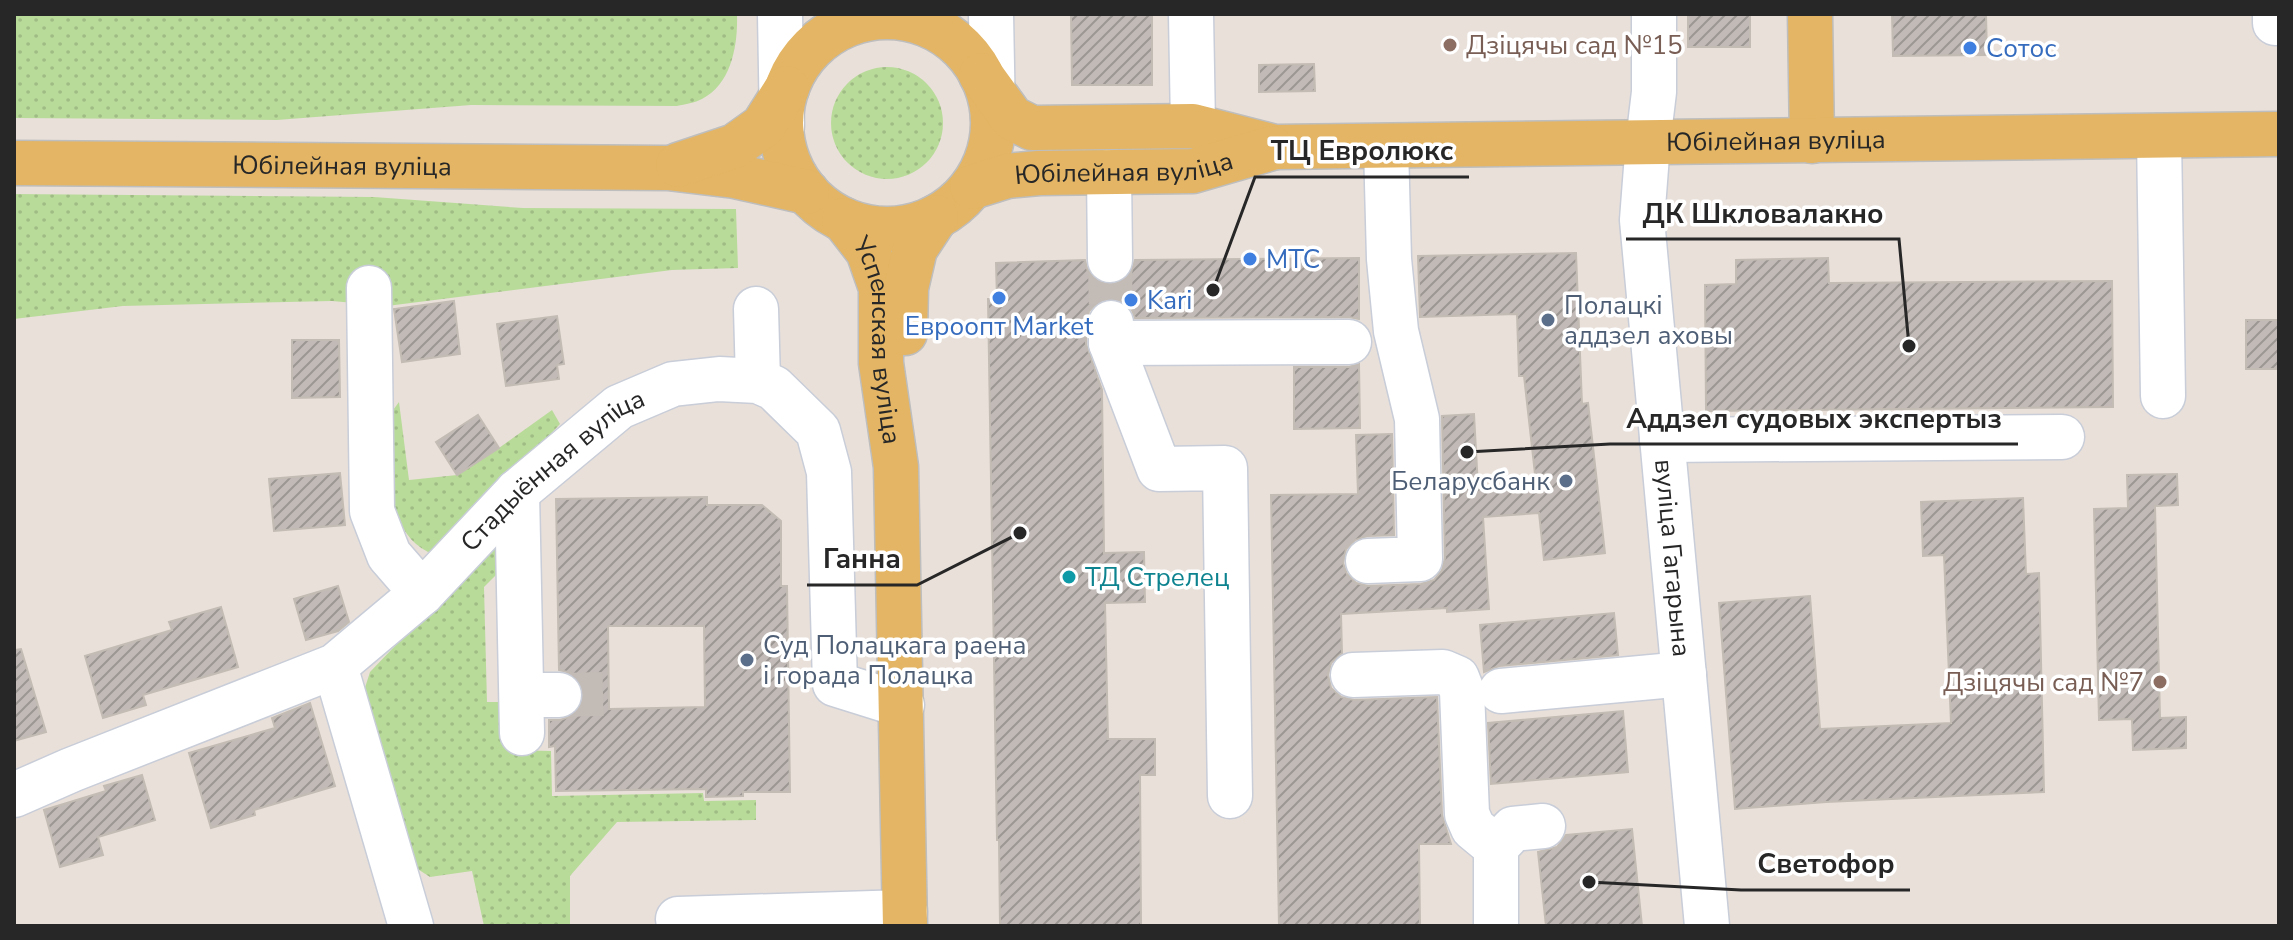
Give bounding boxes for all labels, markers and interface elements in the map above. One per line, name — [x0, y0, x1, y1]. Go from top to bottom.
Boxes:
place label: Дзіцячы сад №15 — [1466, 28, 1683, 63]
place label: Сотос — [1986, 31, 2056, 66]
marker: Дзіцячы сад №15 — [1441, 36, 1459, 54]
marker: Сотос — [1961, 39, 1979, 57]
street label: Юбілейная вуліца — [1666, 122, 1886, 160]
callout: ТЦ Евролюкс — [1255, 125, 1469, 177]
text: ТЦ Евролюкс — [1271, 132, 1454, 170]
street label: Юбілейная вуліца — [1013, 143, 1237, 193]
street label: Юбілейная вуліца — [232, 148, 452, 184]
callout: ДК Шкловалакно — [1626, 187, 1899, 239]
text: ДК Шкловалакно — [1643, 195, 1883, 233]
street label: Успенская вуліца — [844, 228, 910, 447]
place label: МТС — [1266, 242, 1320, 277]
marker: МТС — [1241, 250, 1259, 268]
place label: Kari — [1147, 283, 1192, 318]
place label: Полацкі аддзел аховы — [1564, 288, 1733, 353]
marker: Евроопт Market — [990, 289, 1008, 307]
marker: Kari — [1122, 291, 1140, 309]
place label: Евроопт Market — [905, 309, 1094, 344]
marker: Полацкі аддзел аховы — [1539, 311, 1557, 329]
street label: Стадыённая вуліца — [453, 381, 650, 559]
callout: Аддзел судовых экспертыз — [1610, 392, 2018, 444]
text: Аддзел судовых экспертыз — [1626, 400, 2002, 438]
street label: вуліца Гагарына — [1646, 458, 1699, 658]
place label: Беларусбанк — [1391, 464, 1550, 499]
marker: Беларусбанк — [1557, 472, 1575, 490]
callout: Ганна — [807, 533, 917, 585]
text: Ганна — [823, 540, 901, 578]
place label: ТД Стрелец — [1085, 560, 1230, 595]
marker: ТД Стрелец — [1060, 568, 1078, 586]
place label: Суд Полацкага раена і горада Полацка — [763, 628, 1027, 693]
marker: Суд Полацкага раена і горада Полацка — [738, 651, 756, 669]
place label: Дзіцячы сад №7 — [1943, 665, 2144, 700]
marker: Дзіцячы сад №7 — [2151, 673, 2169, 691]
callout: Светофор — [1741, 838, 1910, 890]
text: Светофор — [1757, 845, 1895, 883]

